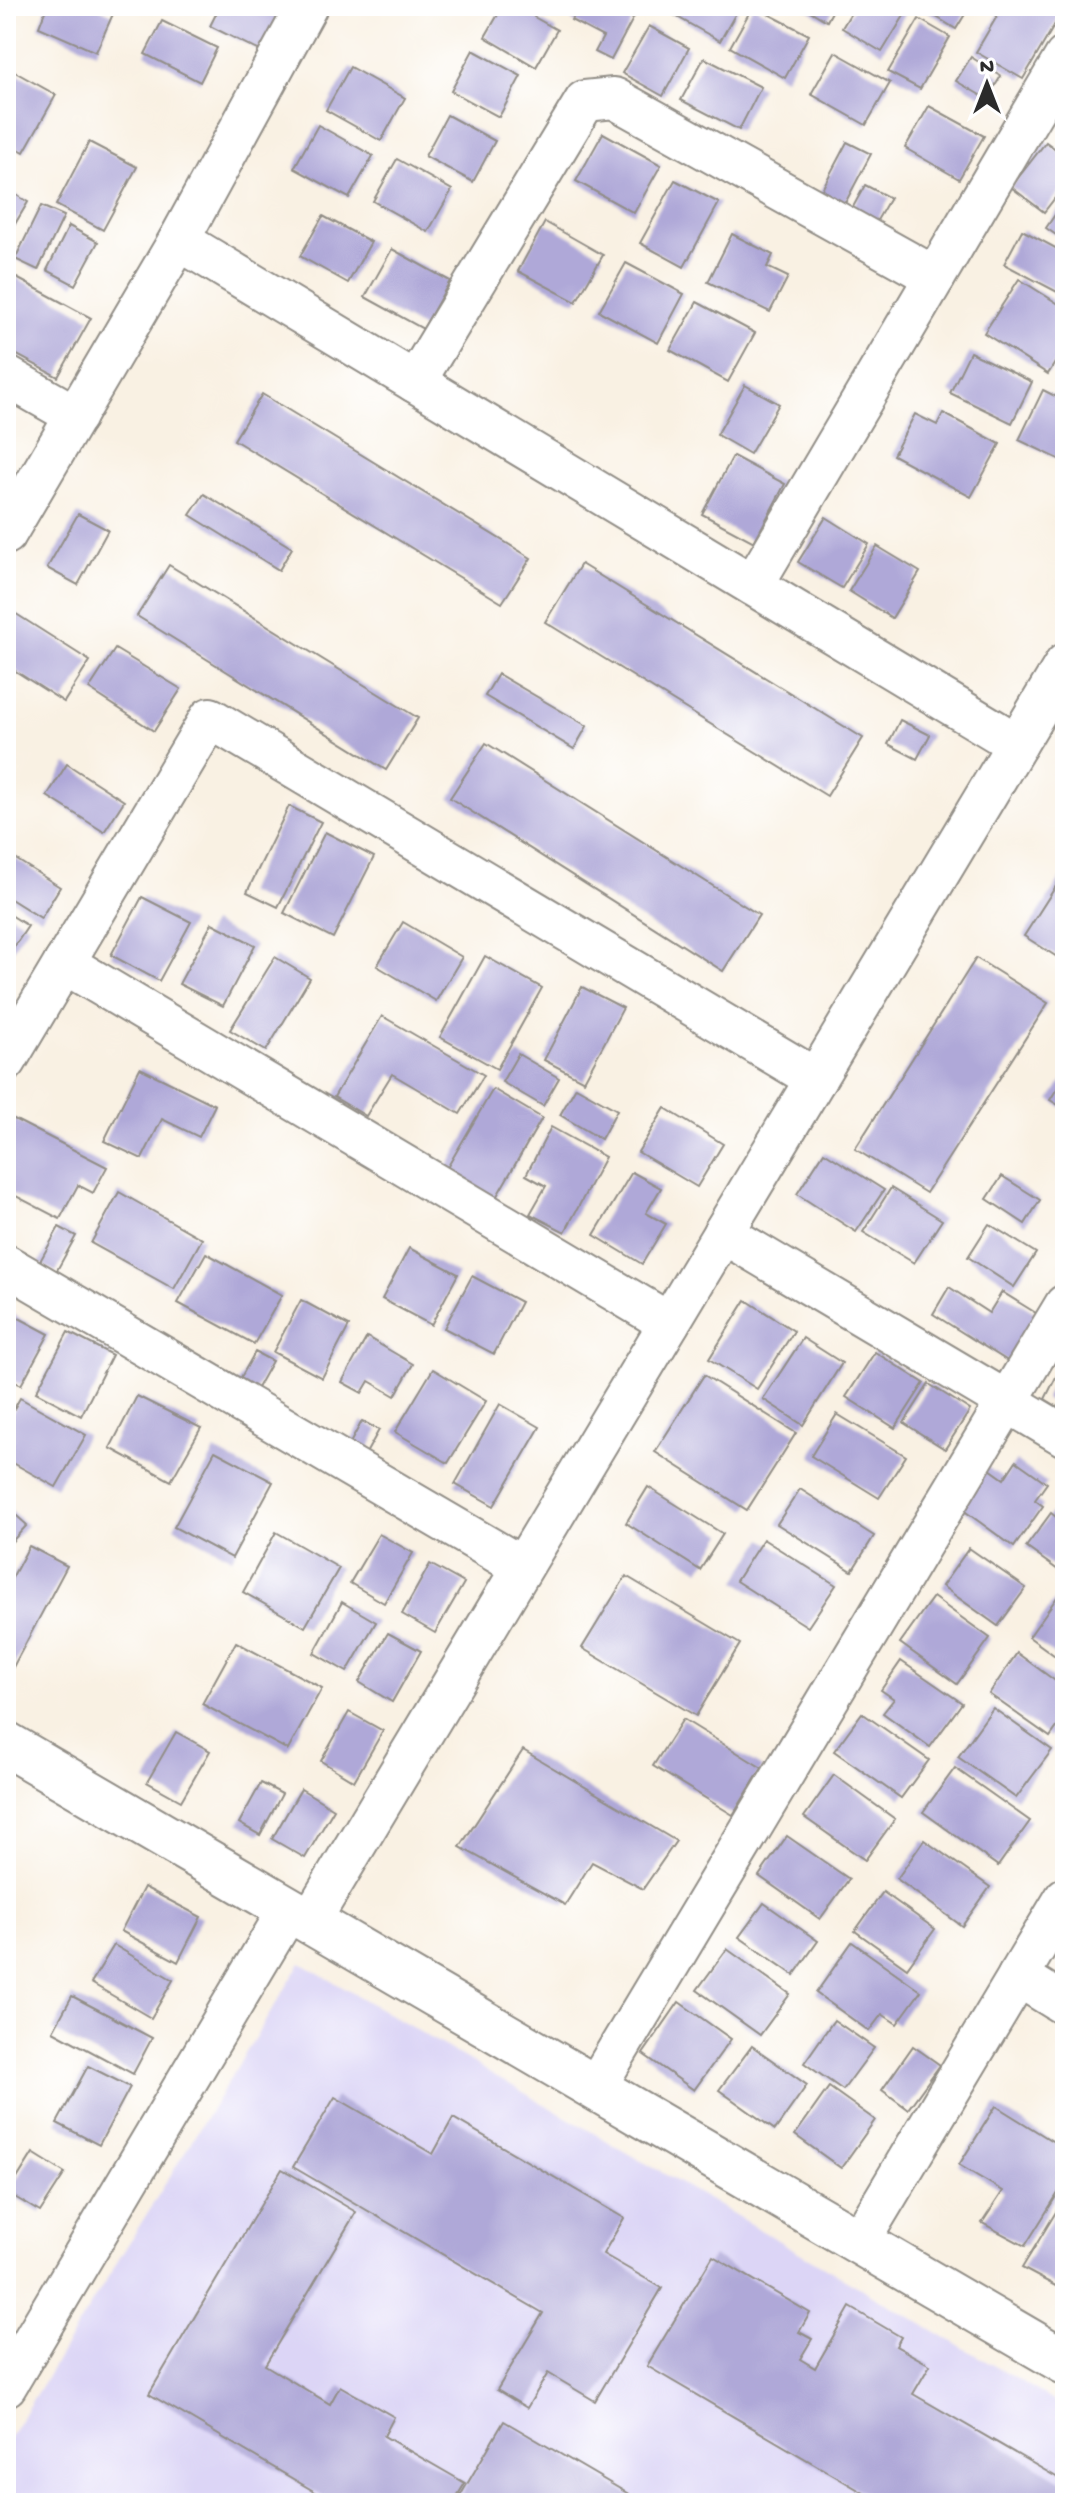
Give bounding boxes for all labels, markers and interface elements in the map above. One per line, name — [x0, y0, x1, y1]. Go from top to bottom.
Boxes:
north arrow — [947, 44, 1027, 124]
text: N — [980, 55, 994, 81]

